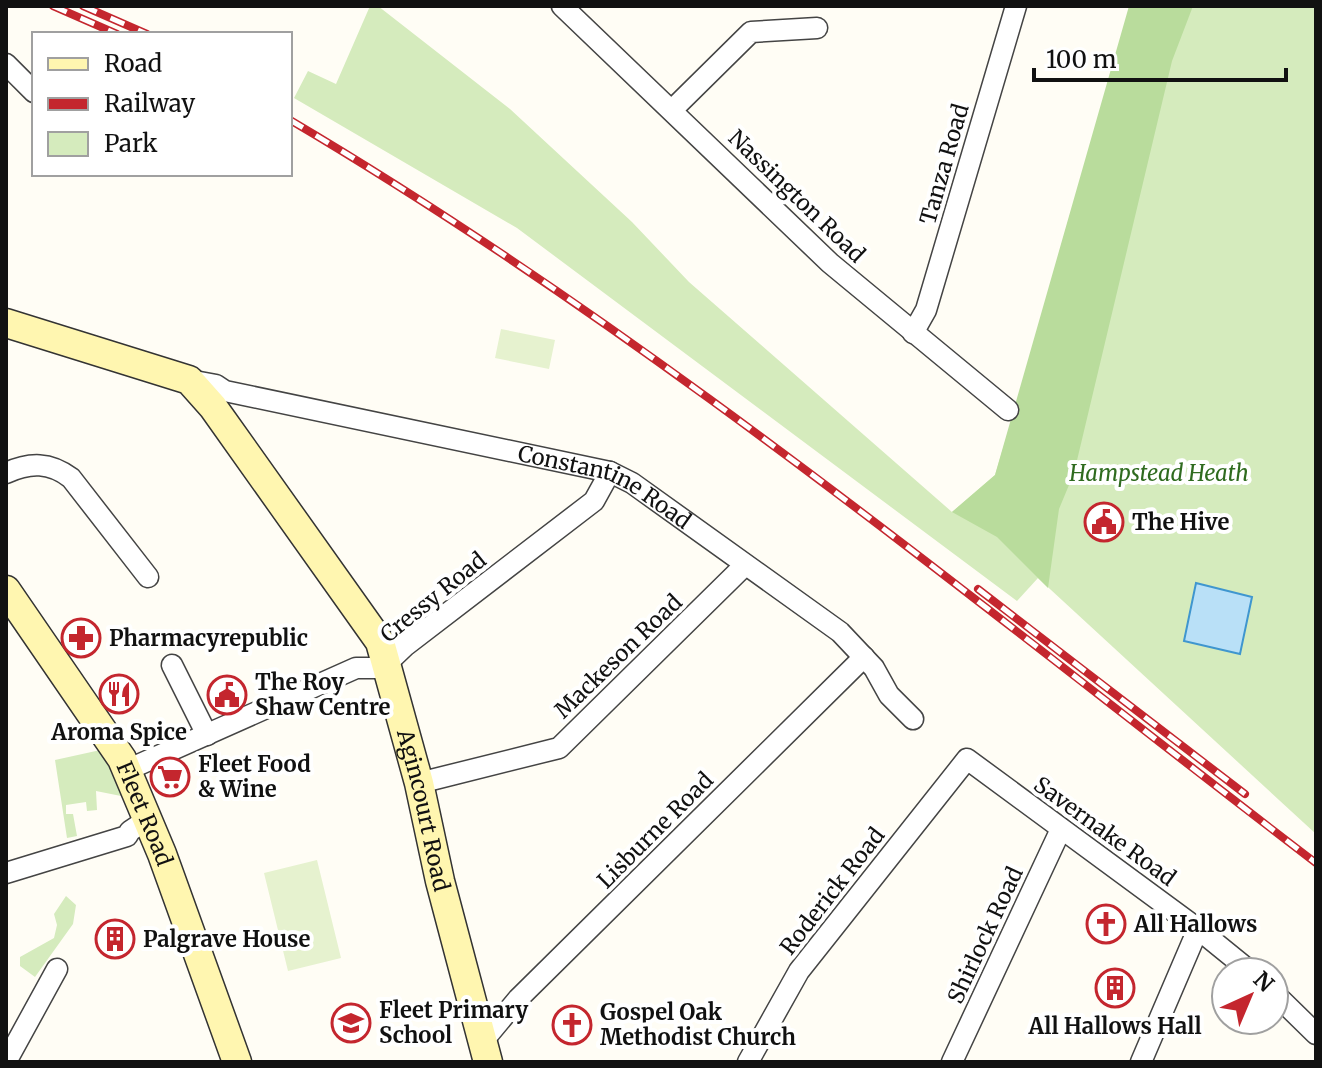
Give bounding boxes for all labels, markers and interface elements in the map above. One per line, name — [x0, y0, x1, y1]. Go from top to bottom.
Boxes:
legend — [32, 32, 292, 176]
scale bar — [1034, 32, 1286, 82]
text: 100 m — [1046, 44, 1117, 75]
text: Road — [104, 48, 162, 79]
text: Railway — [104, 88, 195, 119]
street label: Tanza Road — [913, 100, 975, 228]
street label: Nassington Road — [723, 124, 871, 268]
text: Park — [104, 128, 158, 159]
street label: Constantine Road — [516, 439, 697, 535]
park label: Hampstead Heath — [1068, 459, 1249, 487]
public building icon: The Hive — [1083, 501, 1125, 543]
place label: The Hive — [1132, 508, 1229, 536]
street label: Cressy Road — [374, 546, 492, 648]
street label: Mackeson Road — [548, 588, 688, 724]
pharmacy icon: Pharmacyrepublic — [60, 617, 102, 659]
place label: Pharmacyrepublic — [109, 624, 308, 652]
place label: The Roy Shaw Centre — [255, 668, 391, 721]
restaurant icon: Aroma Spice — [98, 673, 140, 715]
public building icon: The Roy Shaw Centre — [206, 674, 248, 716]
place label: Aroma Spice — [50, 718, 187, 746]
street label: Agincourt Road — [391, 725, 456, 894]
place label: Fleet Food & Wine — [198, 750, 311, 803]
supermarket icon: Fleet Food & Wine — [149, 756, 191, 798]
street label: Fleet Road — [110, 757, 179, 869]
street label: Lisburne Road — [591, 766, 719, 894]
street label: Savernake Road — [1029, 770, 1181, 892]
street label: Roderick Road — [774, 822, 890, 960]
street label: Shirlock Road — [941, 862, 1029, 1008]
church icon: All Hallows — [1085, 903, 1127, 945]
place label: All Hallows — [1133, 910, 1257, 938]
building icon: Palgrave House — [94, 918, 136, 960]
place label: Palgrave House — [143, 925, 310, 953]
north arrow — [1210, 956, 1290, 1036]
text: N — [1248, 966, 1280, 998]
building icon: All Hallows Hall — [1094, 967, 1136, 1009]
place label: Fleet Primary School — [379, 996, 529, 1049]
place label: Gospel Oak Methodist Church — [600, 998, 796, 1051]
school or university icon: Fleet Primary School — [330, 1002, 372, 1044]
church icon: Gospel Oak Methodist Church — [551, 1004, 593, 1046]
place label: All Hallows Hall — [1027, 1012, 1202, 1040]

